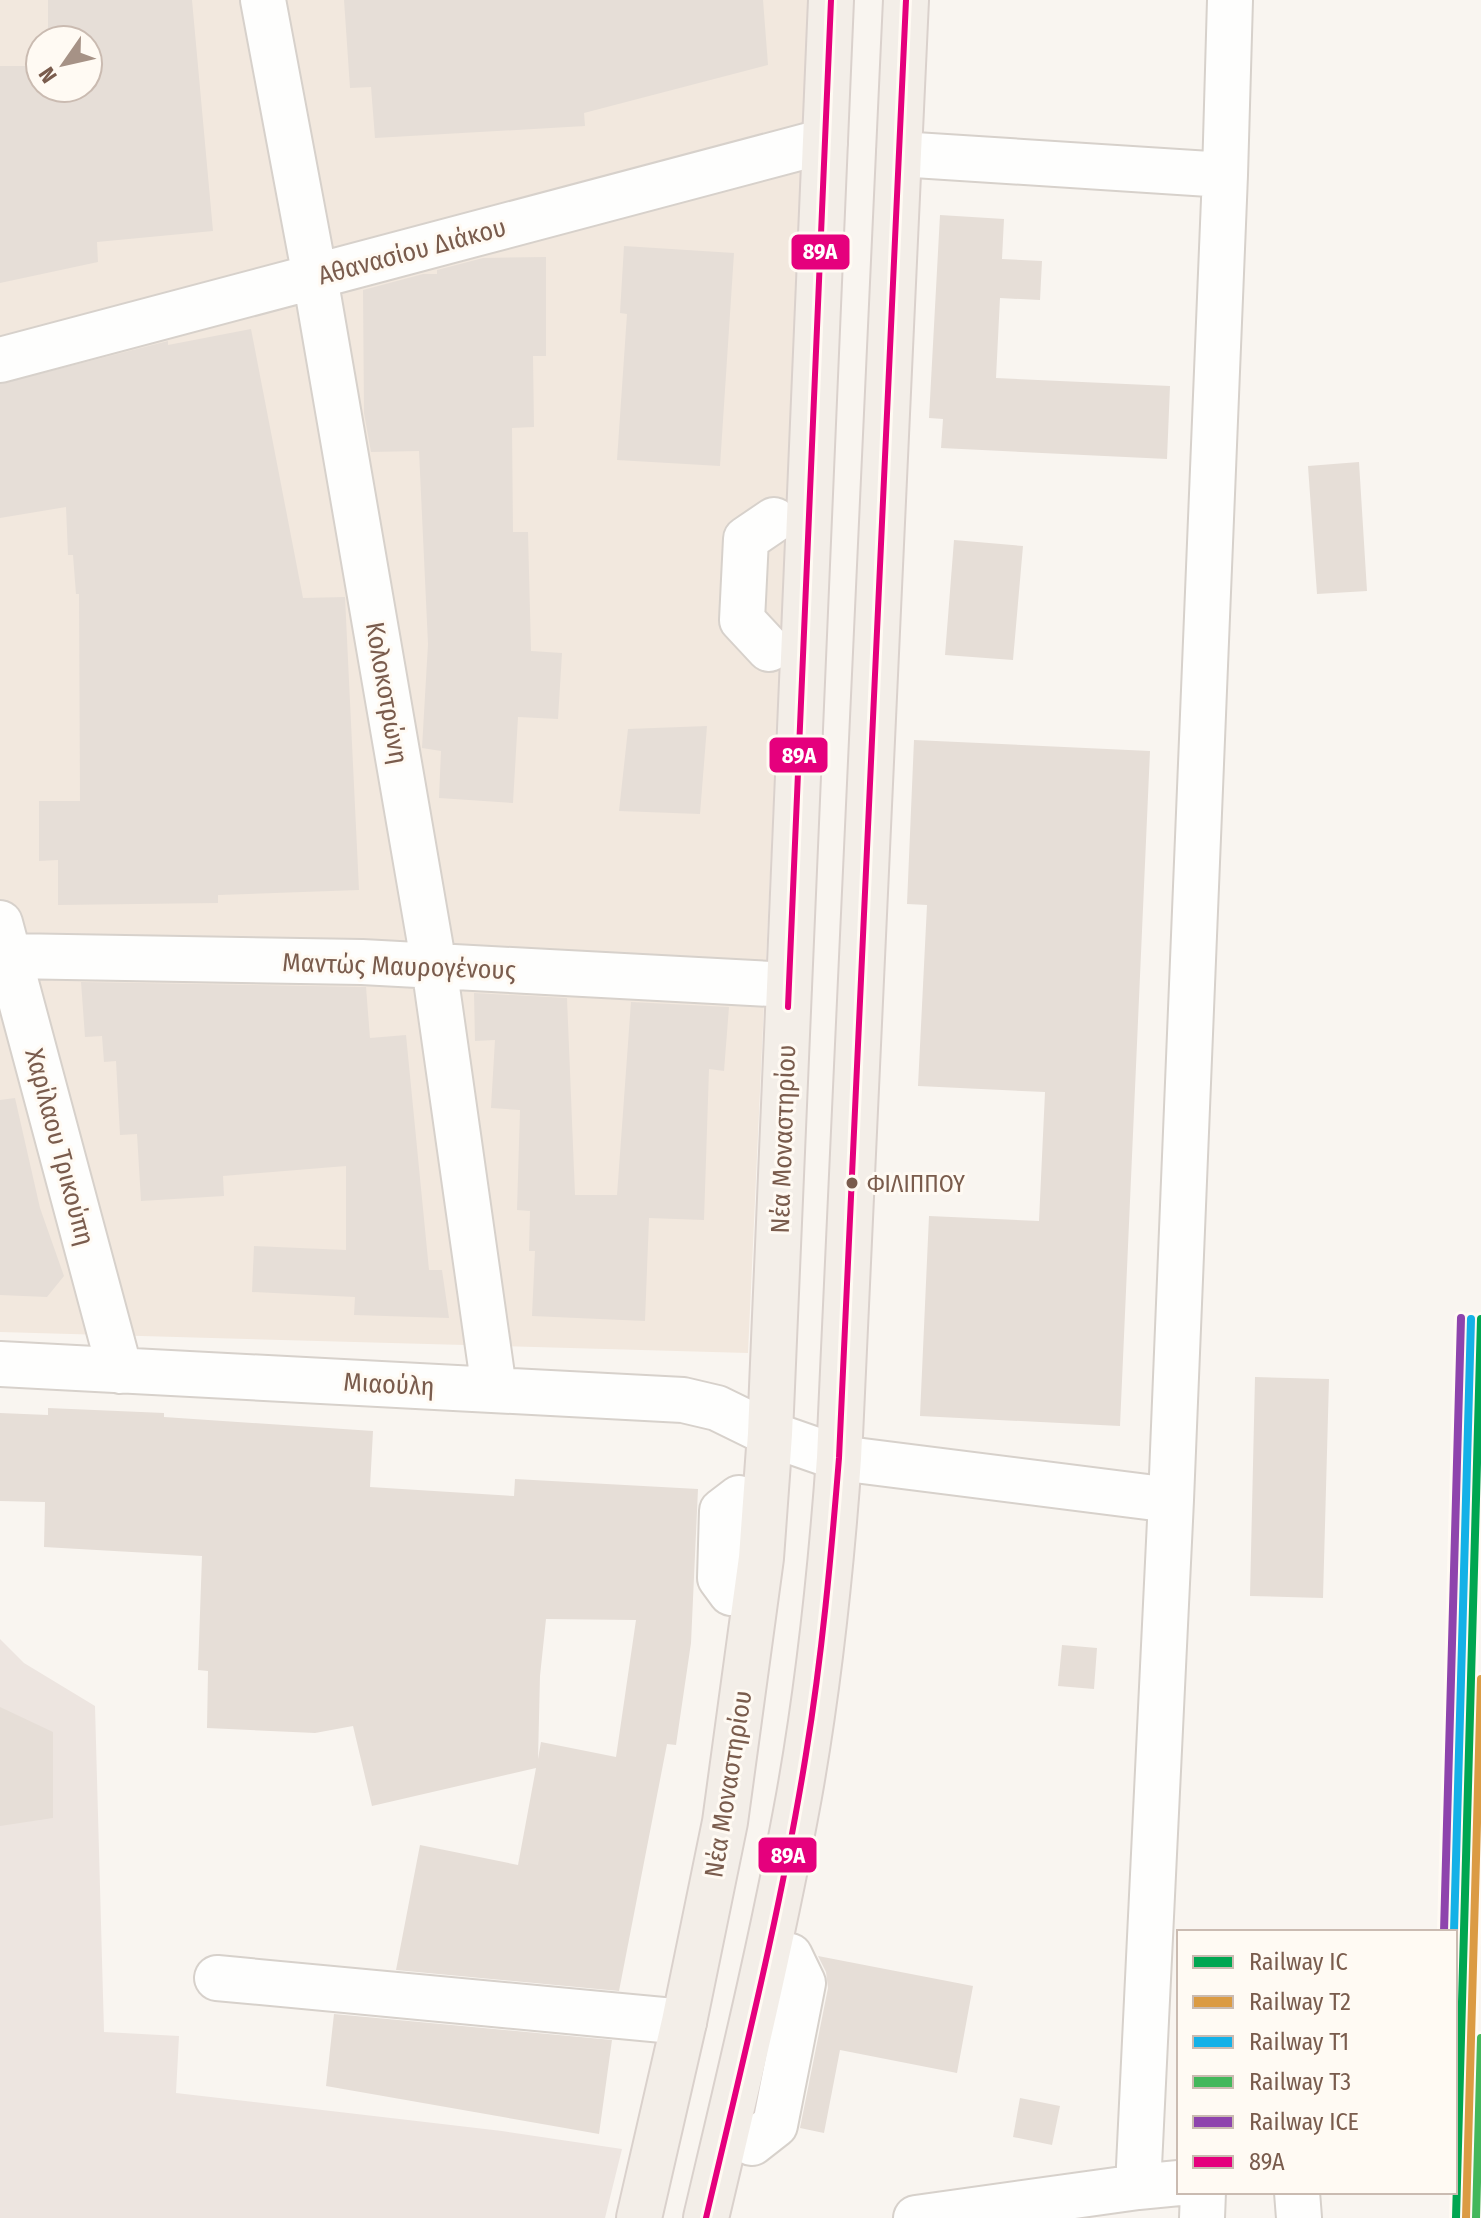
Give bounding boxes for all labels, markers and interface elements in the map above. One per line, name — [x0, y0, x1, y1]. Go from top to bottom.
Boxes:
north arrow — [24, 24, 104, 104]
text: N — [33, 62, 63, 88]
street label: Αθανασίου Διάκου — [315, 212, 509, 291]
line badge: 89Α — [790, 233, 851, 271]
text: 89Α — [803, 238, 838, 265]
street label: Κολοκοτρώνη — [359, 620, 414, 767]
line badge: 89Α — [768, 736, 829, 774]
text: 89Α — [782, 742, 817, 769]
street label: Μαντώς Μαυρογένους — [282, 947, 516, 986]
street label: Νέα Μοναστηρίου — [765, 1044, 802, 1234]
street label: Χαρίλαου Τρικούπη — [18, 1045, 101, 1249]
place label: ΦΙΛΙΠΠΟΥ — [867, 1170, 965, 1198]
marker: ΦΙΛΙΠΠΟΥ — [844, 1175, 860, 1191]
street label: Μιαούλη — [343, 1367, 435, 1402]
street label: Νέα Μοναστηρίου — [698, 1688, 759, 1880]
line badge: 89Α — [757, 1836, 818, 1874]
text: 89Α — [771, 1842, 806, 1869]
legend — [1177, 1930, 1457, 2194]
text: Railway IC — [1249, 1948, 1348, 1976]
text: Railway T2 — [1249, 1988, 1351, 2016]
text: Railway T1 — [1249, 2028, 1349, 2056]
text: Railway T3 — [1249, 2068, 1351, 2096]
text: Railway ICE — [1249, 2108, 1359, 2136]
text: 89Α — [1249, 2148, 1285, 2176]

